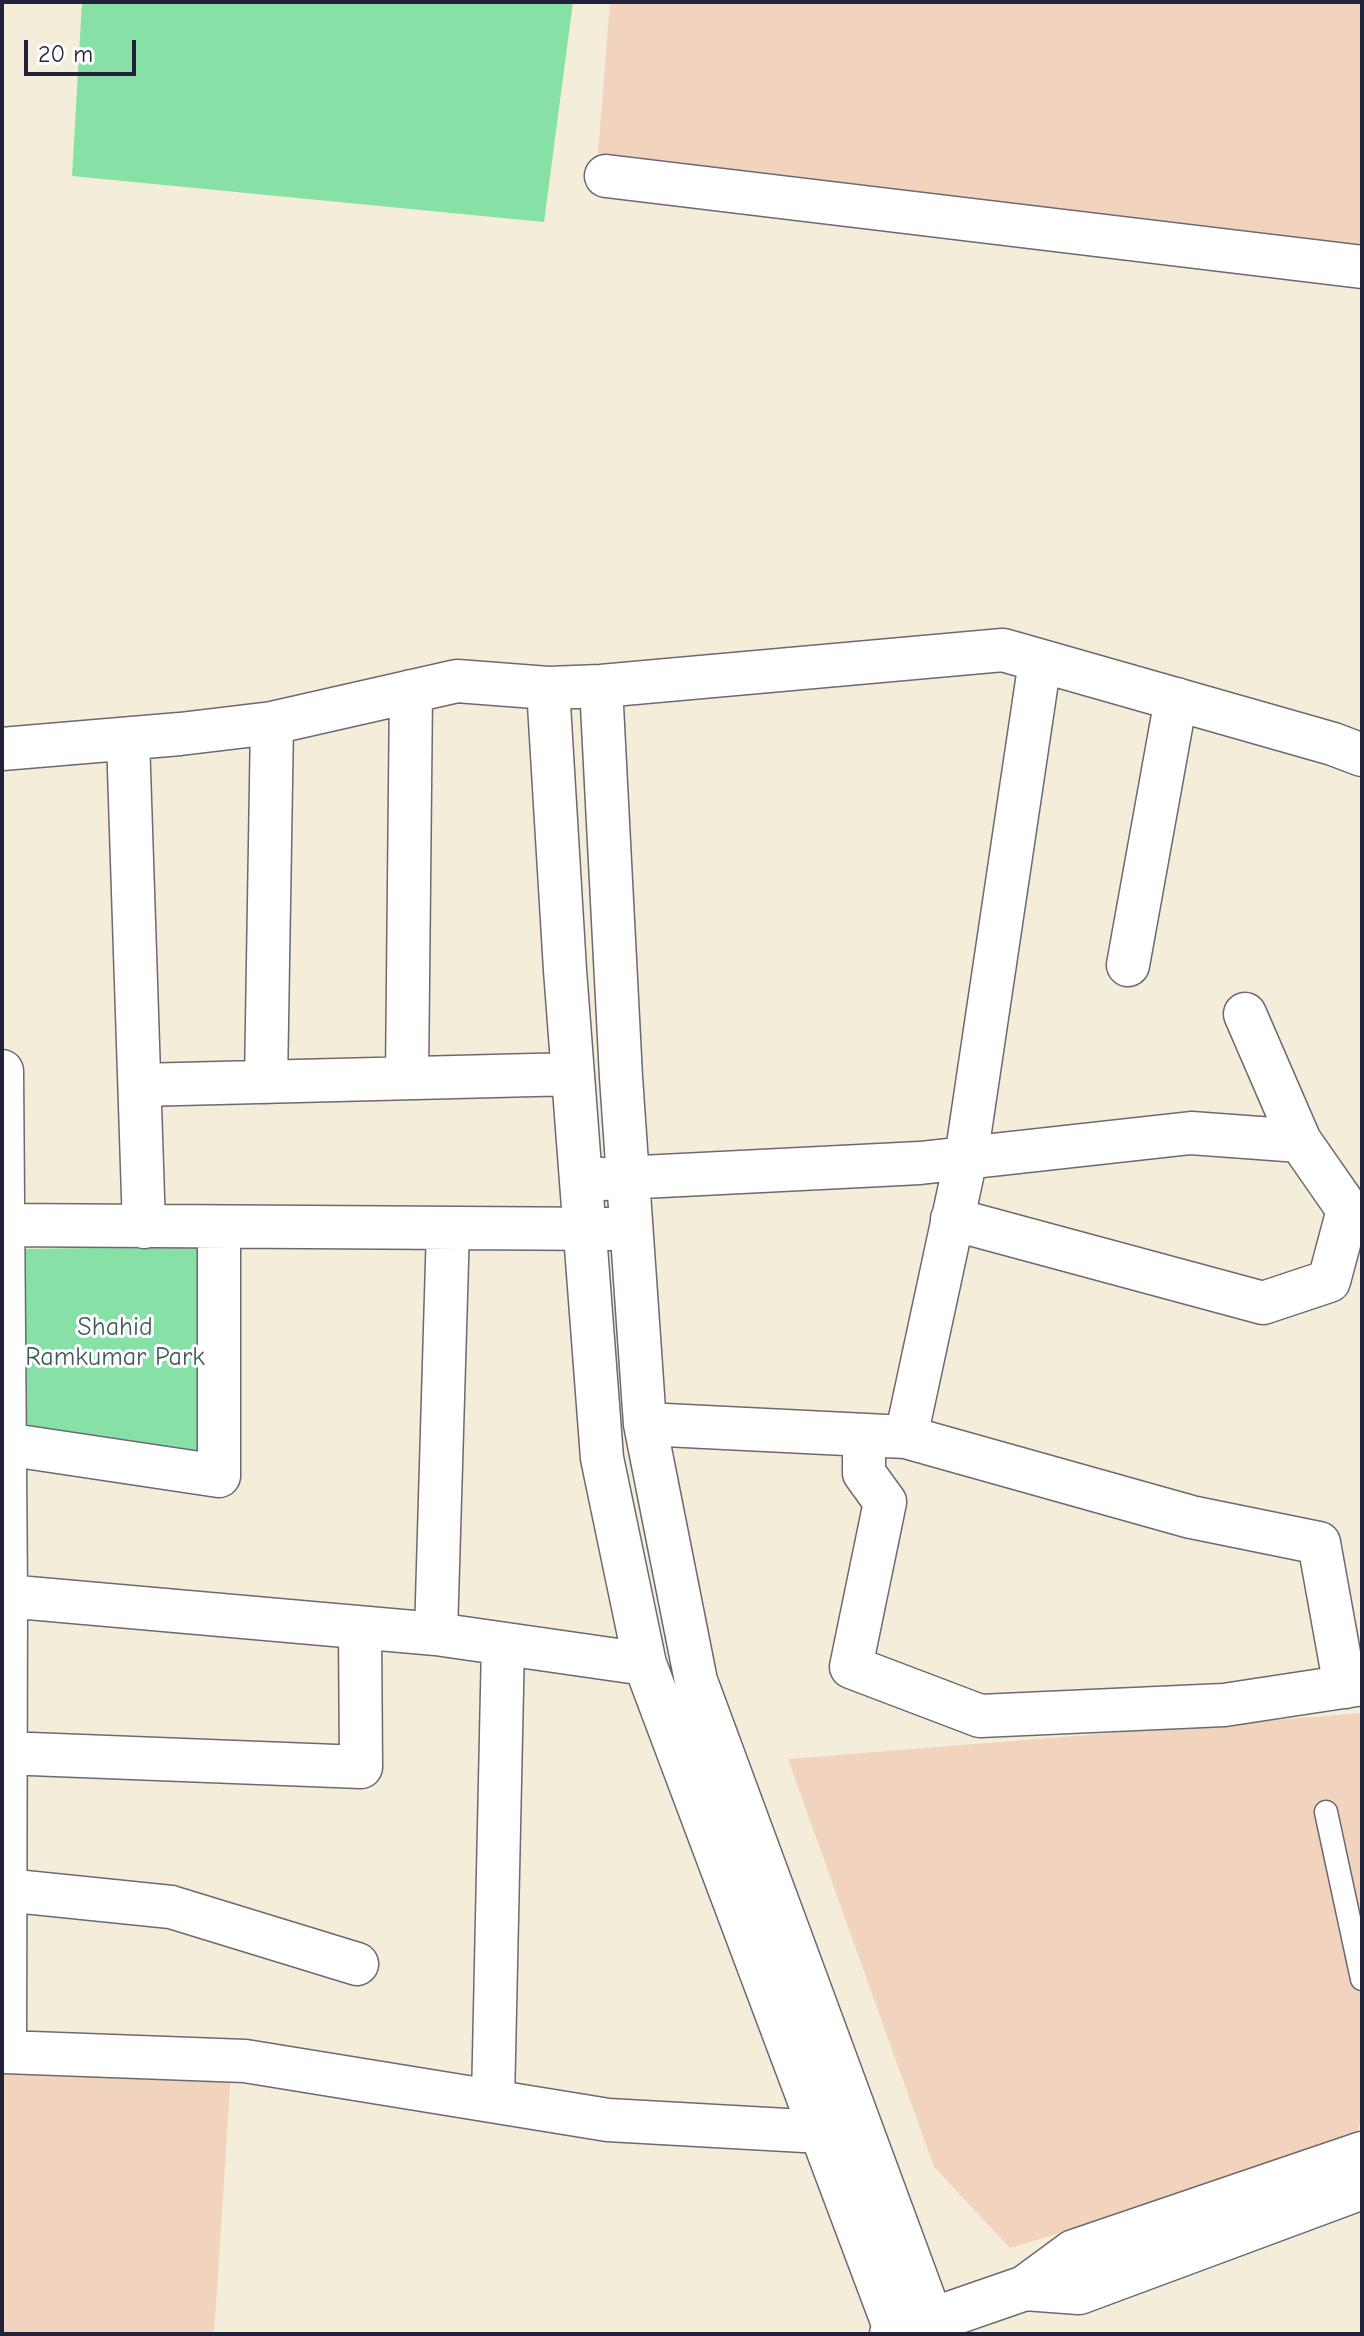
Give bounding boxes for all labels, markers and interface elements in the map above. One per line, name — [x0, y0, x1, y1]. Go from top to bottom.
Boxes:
scale bar — [28, 24, 140, 74]
text: 20 m — [38, 40, 93, 68]
park label: Shahid Ramkumar Park — [25, 1312, 205, 1374]

